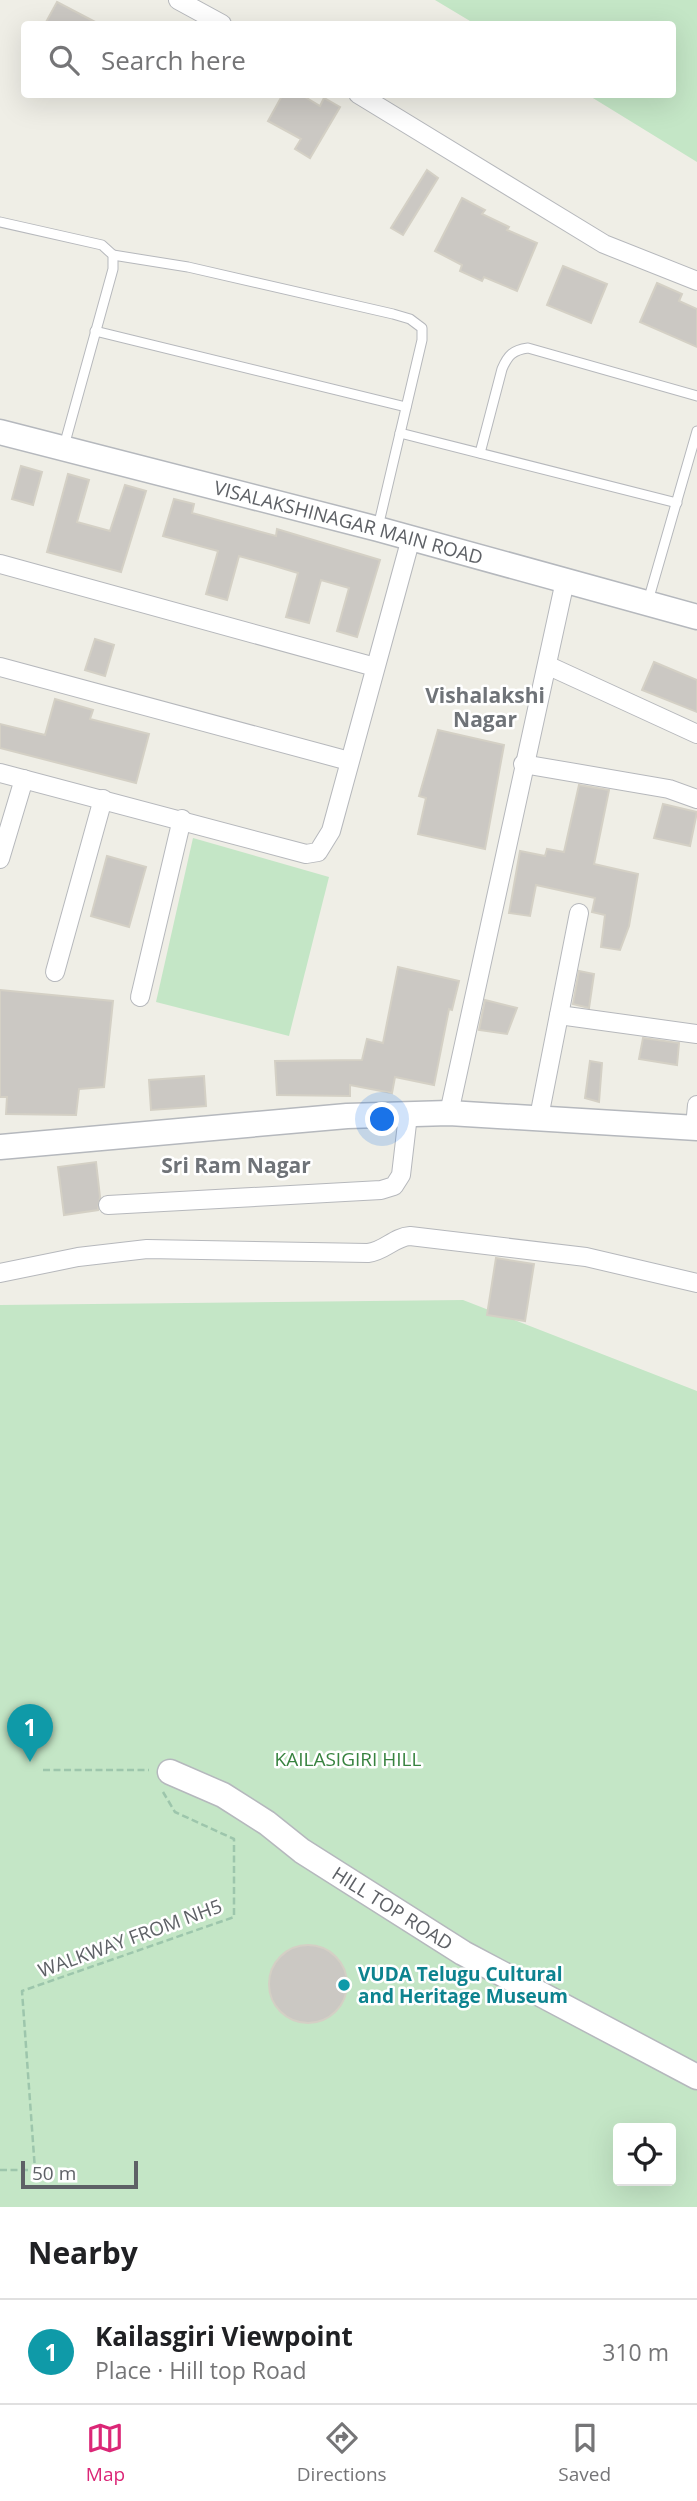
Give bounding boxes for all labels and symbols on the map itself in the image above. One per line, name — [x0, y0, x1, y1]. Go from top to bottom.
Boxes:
street label: VISALAKSHINAGAR MAIN ROAD — [211, 474, 486, 570]
district label: Vishalakshi Nagar — [425, 681, 545, 733]
your location — [365, 1102, 399, 1136]
district label: Sri Ram Nagar — [161, 1151, 311, 1179]
pin: 1 — [7, 1704, 53, 1762]
park label: KAILASIGIRI HILL — [275, 1746, 422, 1772]
street label: HILL TOP ROAD — [327, 1860, 458, 1956]
street label: WALKWAY FROM NH5 — [35, 1893, 225, 1983]
place label: VUDA Telugu Cultural and Heritage Museum — [358, 1961, 568, 2009]
marker: VUDA Telugu Cultural and Heritage Museum — [336, 1977, 352, 1993]
scale bar — [21, 2158, 138, 2190]

